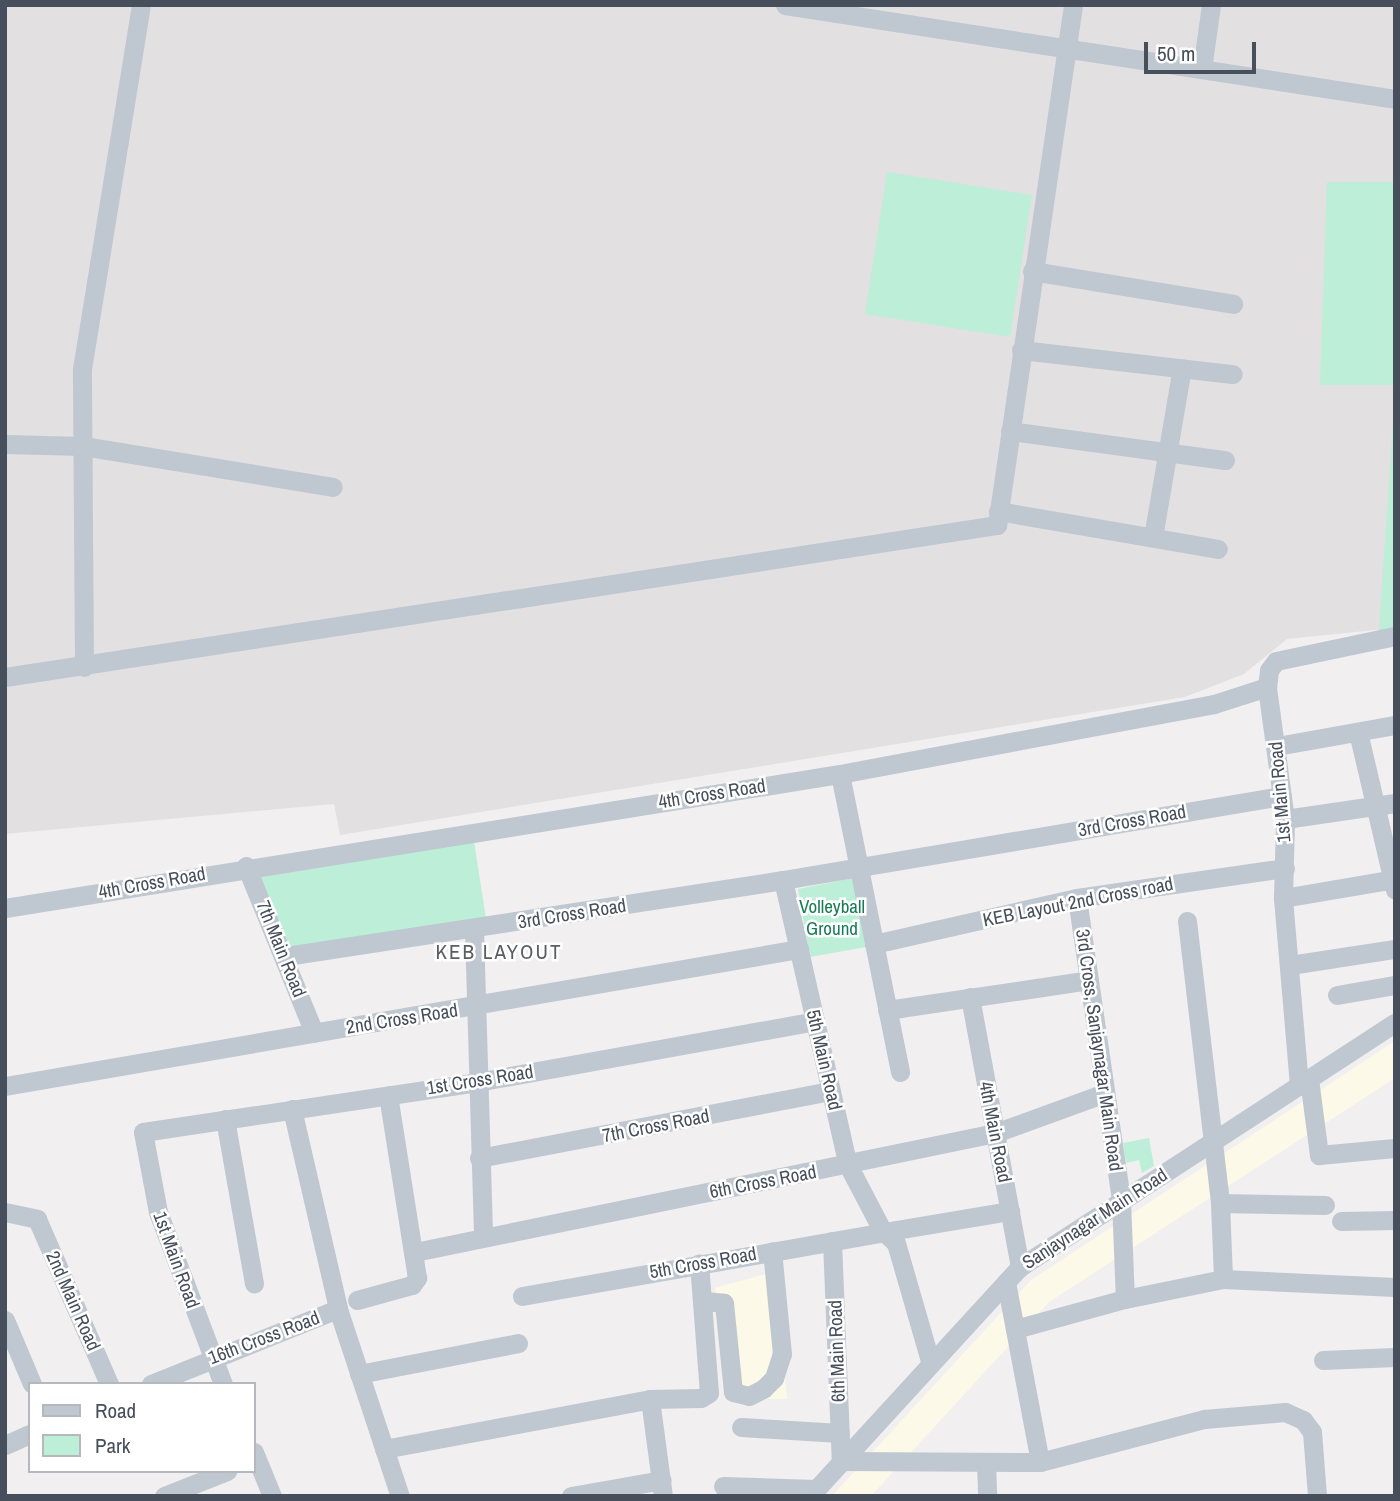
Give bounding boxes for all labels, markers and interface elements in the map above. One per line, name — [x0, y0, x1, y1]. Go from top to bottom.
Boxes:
scale bar — [1148, 28, 1260, 72]
text: 50 m — [1157, 39, 1195, 68]
street label: 1st Main Road — [1264, 741, 1296, 843]
street label: 4th Cross Road — [657, 774, 767, 814]
street label: 3rd Cross Road — [1076, 800, 1188, 842]
street label: 4th Cross Road — [97, 862, 207, 904]
street label: KEB Layout 2nd Cross road — [981, 872, 1175, 932]
street label: 3rd Cross Road — [516, 894, 628, 934]
park label: Volleyball Ground — [799, 896, 865, 940]
street label: 7th Main Road — [251, 897, 311, 1001]
street label: 3rd Cross, Sanjaynagar Main Road — [1071, 927, 1127, 1173]
district label: KEB LAYOUT — [437, 939, 561, 965]
street label: 2nd Cross Road — [345, 999, 459, 1039]
street label: 5th Main Road — [801, 1008, 847, 1112]
street label: 1st Cross Road — [425, 1060, 535, 1100]
street label: 4th Main Road — [974, 1080, 1016, 1184]
street label: 7th Cross Road — [601, 1104, 711, 1148]
street label: 6th Cross Road — [708, 1160, 818, 1204]
street label: Sanjaynagar Main Road — [1018, 1164, 1172, 1274]
street label: 1st Main Road — [148, 1208, 204, 1312]
street label: 5th Cross Road — [648, 1242, 758, 1284]
street label: 2nd Main Road — [41, 1248, 105, 1354]
street label: 6th Main Road — [824, 1300, 850, 1402]
street label: 16th Cross Road — [205, 1306, 323, 1370]
legend — [28, 1382, 256, 1473]
text: Road — [95, 1396, 136, 1425]
text: Park — [95, 1431, 130, 1460]

